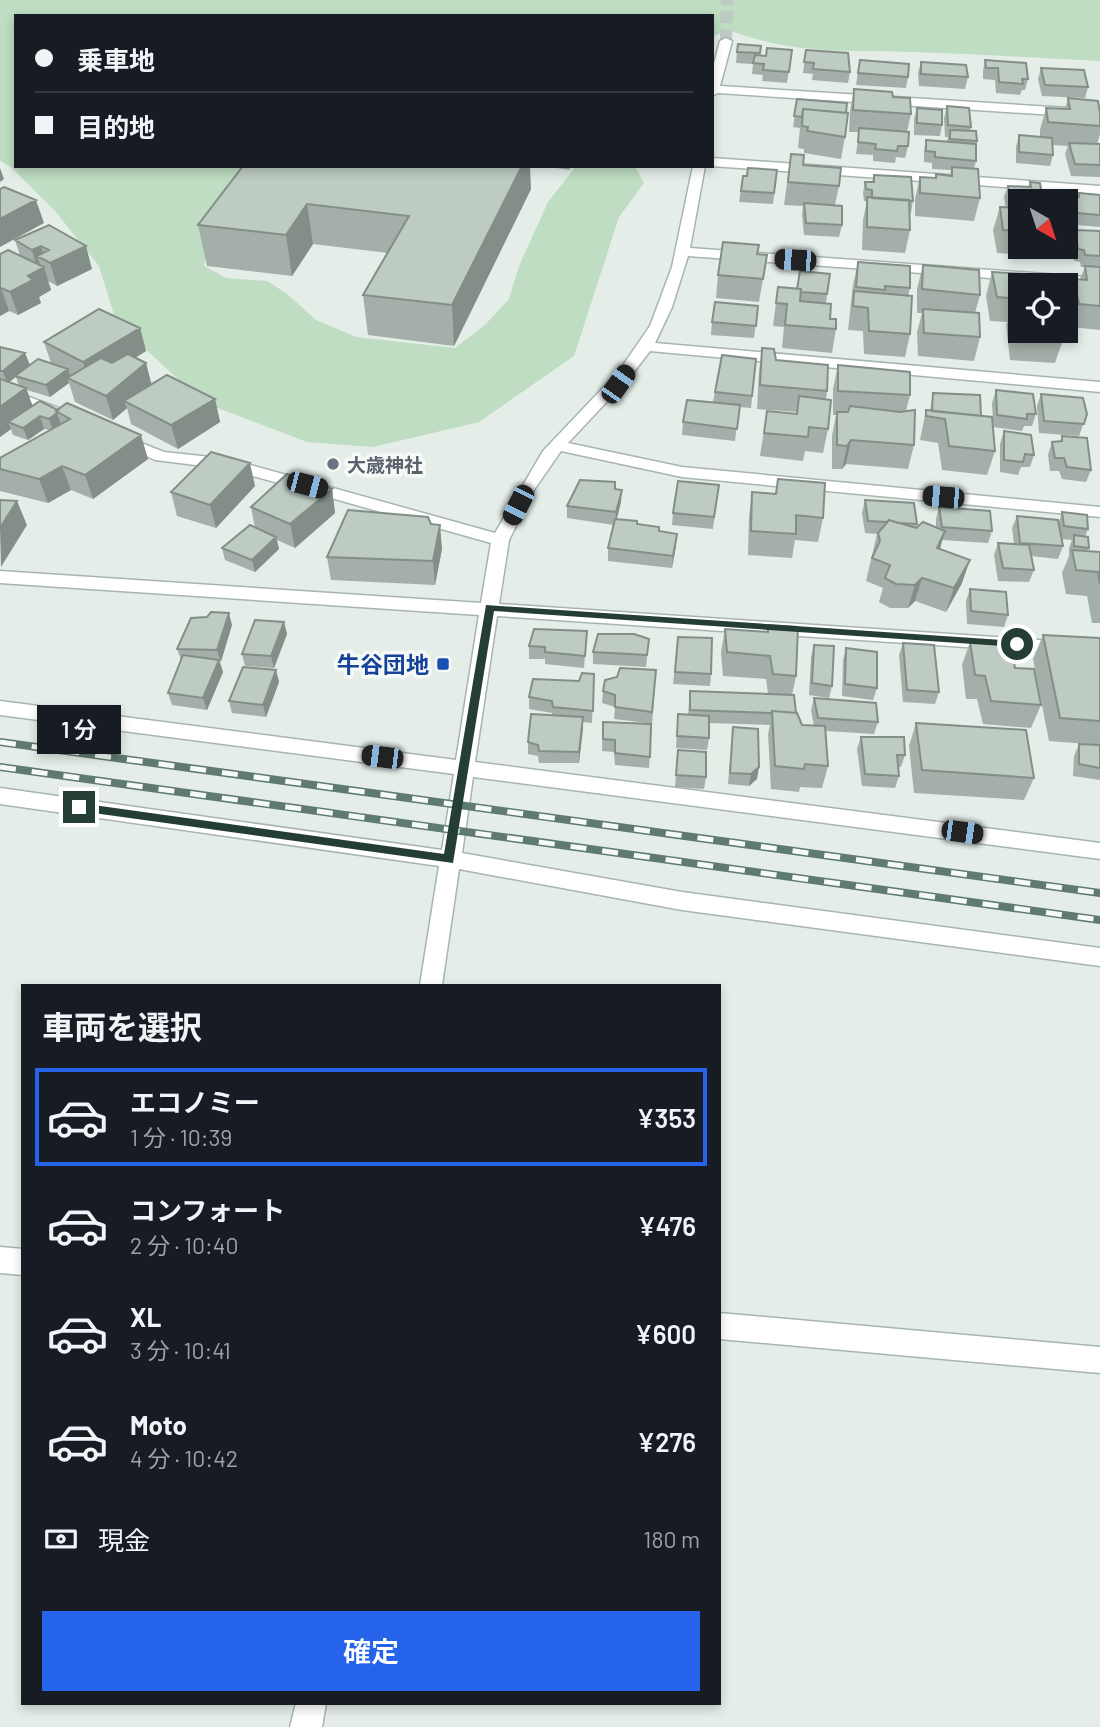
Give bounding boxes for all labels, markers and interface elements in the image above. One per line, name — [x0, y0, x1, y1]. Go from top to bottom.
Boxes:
text: 乗車地 — [77, 44, 155, 75]
text: 目的地 — [77, 111, 155, 142]
north arrow — [1008, 189, 1078, 259]
map controls — [1008, 189, 1078, 343]
car — [774, 248, 817, 272]
button: locate — [1008, 273, 1078, 343]
car — [598, 361, 639, 407]
place label: 大歳神社 — [347, 453, 423, 476]
marker: 大歳神社 — [325, 456, 341, 472]
car — [284, 469, 331, 501]
car — [500, 482, 537, 528]
car — [922, 485, 965, 509]
route start — [1001, 628, 1033, 660]
place label: 牛谷団地 — [337, 650, 429, 678]
marker: 牛谷団地 — [435, 656, 451, 672]
callout: 1 分 — [37, 706, 121, 754]
text: 1 分 — [61, 715, 97, 743]
car — [360, 744, 405, 770]
route end — [63, 791, 95, 823]
car — [940, 819, 985, 845]
text: 車両を選択 — [42, 1007, 202, 1045]
icon: car — [46, 1086, 109, 1149]
text: エコノミー — [130, 1086, 260, 1117]
text: ¥353 — [637, 1102, 696, 1133]
text: 1 分 · 10:39 — [130, 1123, 232, 1151]
icon: car — [46, 1194, 109, 1257]
text: コンフォート — [130, 1194, 285, 1225]
text: ¥476 — [638, 1210, 696, 1241]
text: 2 分 · 10:40 — [130, 1231, 238, 1259]
text: XL — [130, 1301, 161, 1332]
icon: car — [46, 1302, 109, 1365]
text: ¥600 — [635, 1318, 696, 1349]
text: 3 分 · 10:41 — [130, 1336, 231, 1364]
text: Moto — [130, 1409, 187, 1440]
icon: car — [46, 1410, 109, 1473]
text: ¥276 — [637, 1426, 696, 1457]
text: 4 分 · 10:42 — [130, 1444, 238, 1472]
icon: cash — [42, 1520, 80, 1558]
text: 現金 — [98, 1524, 150, 1555]
text: 180 m — [643, 1525, 700, 1553]
button: 確定 — [42, 1611, 700, 1691]

